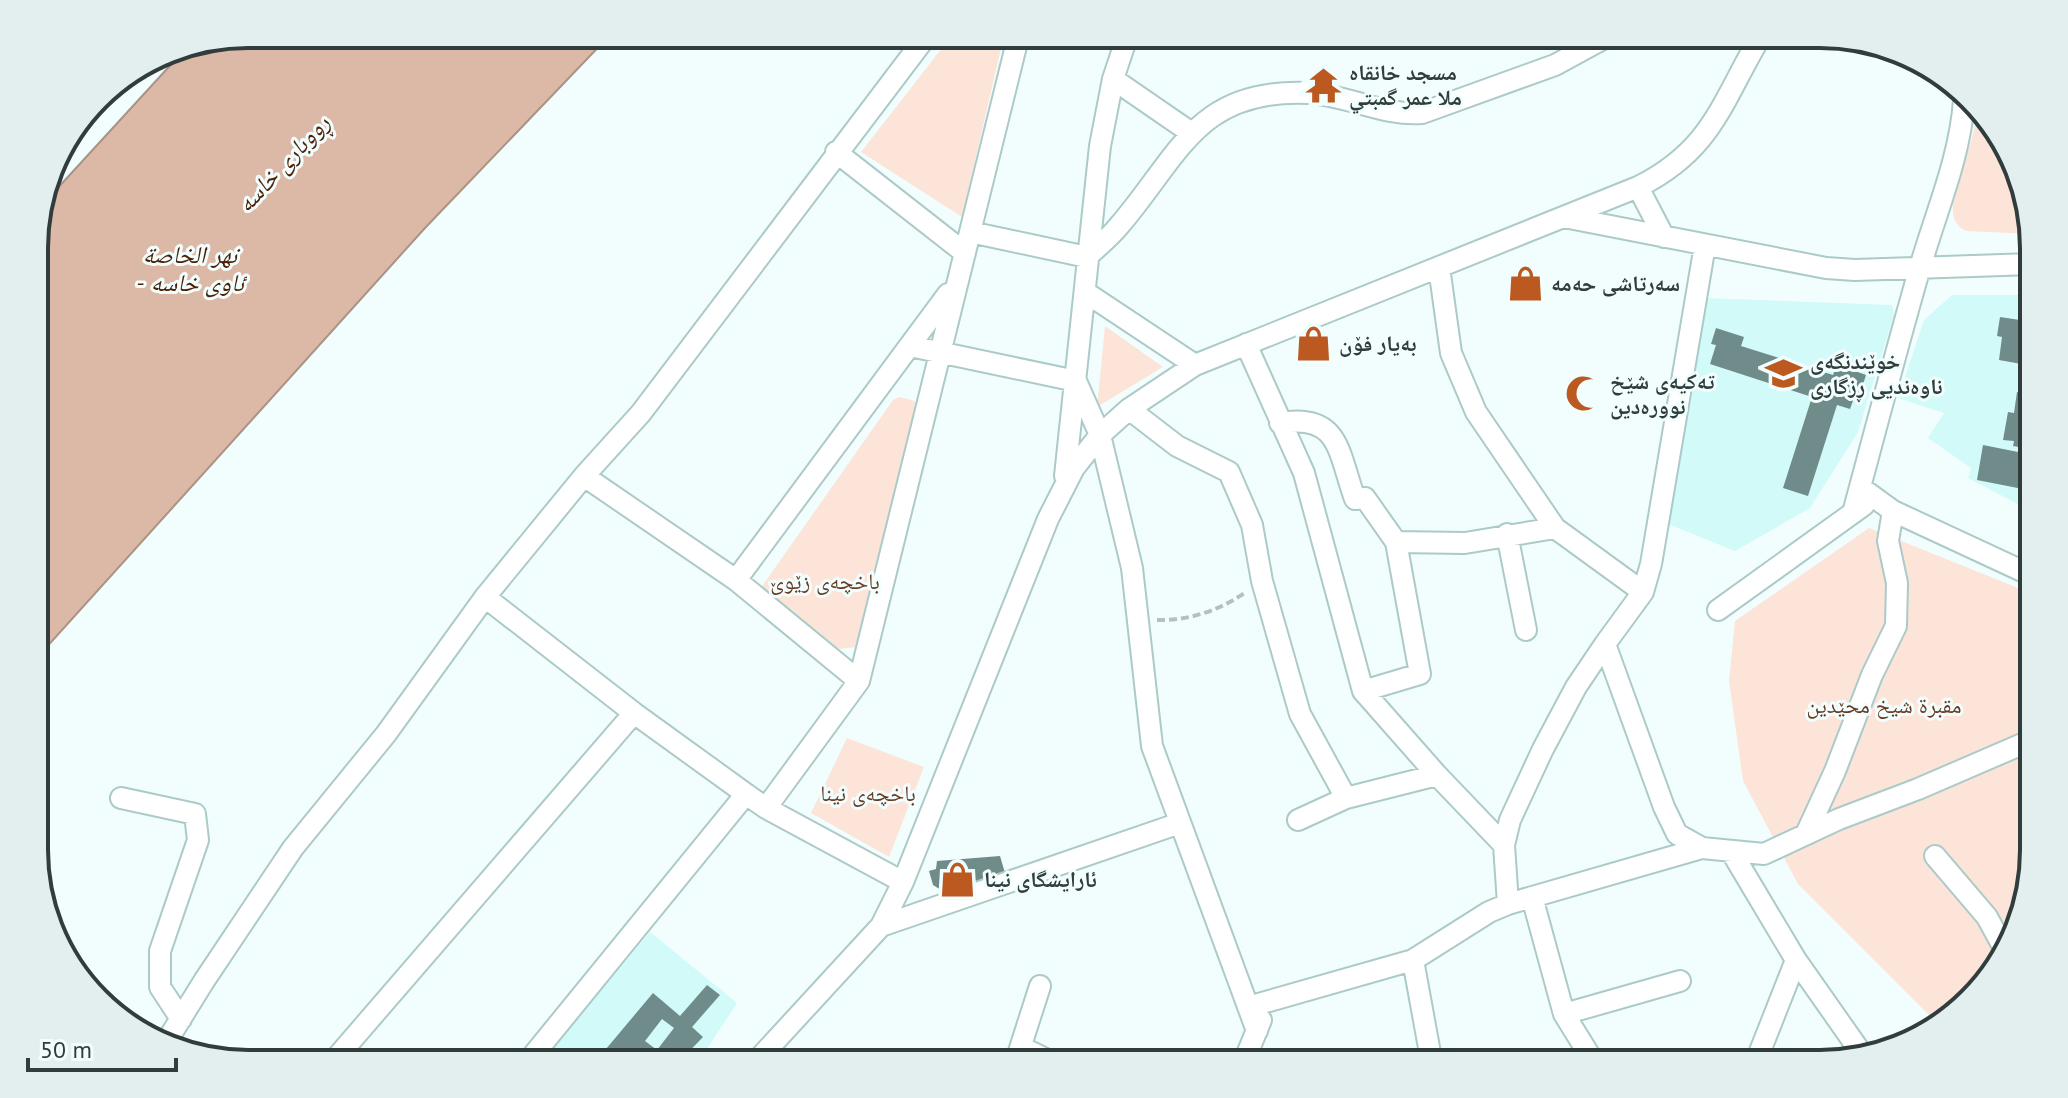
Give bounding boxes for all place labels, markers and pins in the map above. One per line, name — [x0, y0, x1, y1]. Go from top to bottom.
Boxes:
place label: مسجد خانقاه ملا عمر گمبتي — [1349, 58, 1462, 114]
temple icon: مسجد خانقاه ملا عمر گمبتي — [1304, 66, 1342, 104]
shop icon: سەرتاشی حەمە — [1506, 264, 1544, 302]
place label: سەرتاشی حەمە — [1551, 269, 1680, 297]
shop icon: بەیار فۆن — [1294, 324, 1332, 362]
place label: بەیار فۆن — [1339, 329, 1416, 357]
place label: خوێندنگەی ناوەندیی ڕزگاری — [1810, 347, 1943, 403]
school or university icon: خوێندنگەی ناوەندیی ڕزگاری — [1765, 355, 1803, 393]
place label: تەکیەی شێخ نوورەدین — [1610, 367, 1715, 420]
mosque icon: تەکیەی شێخ نوورەدین — [1565, 375, 1603, 413]
shop icon: ئارایشگای نینا — [939, 860, 977, 898]
place label: ئارایشگای نینا — [984, 865, 1097, 893]

